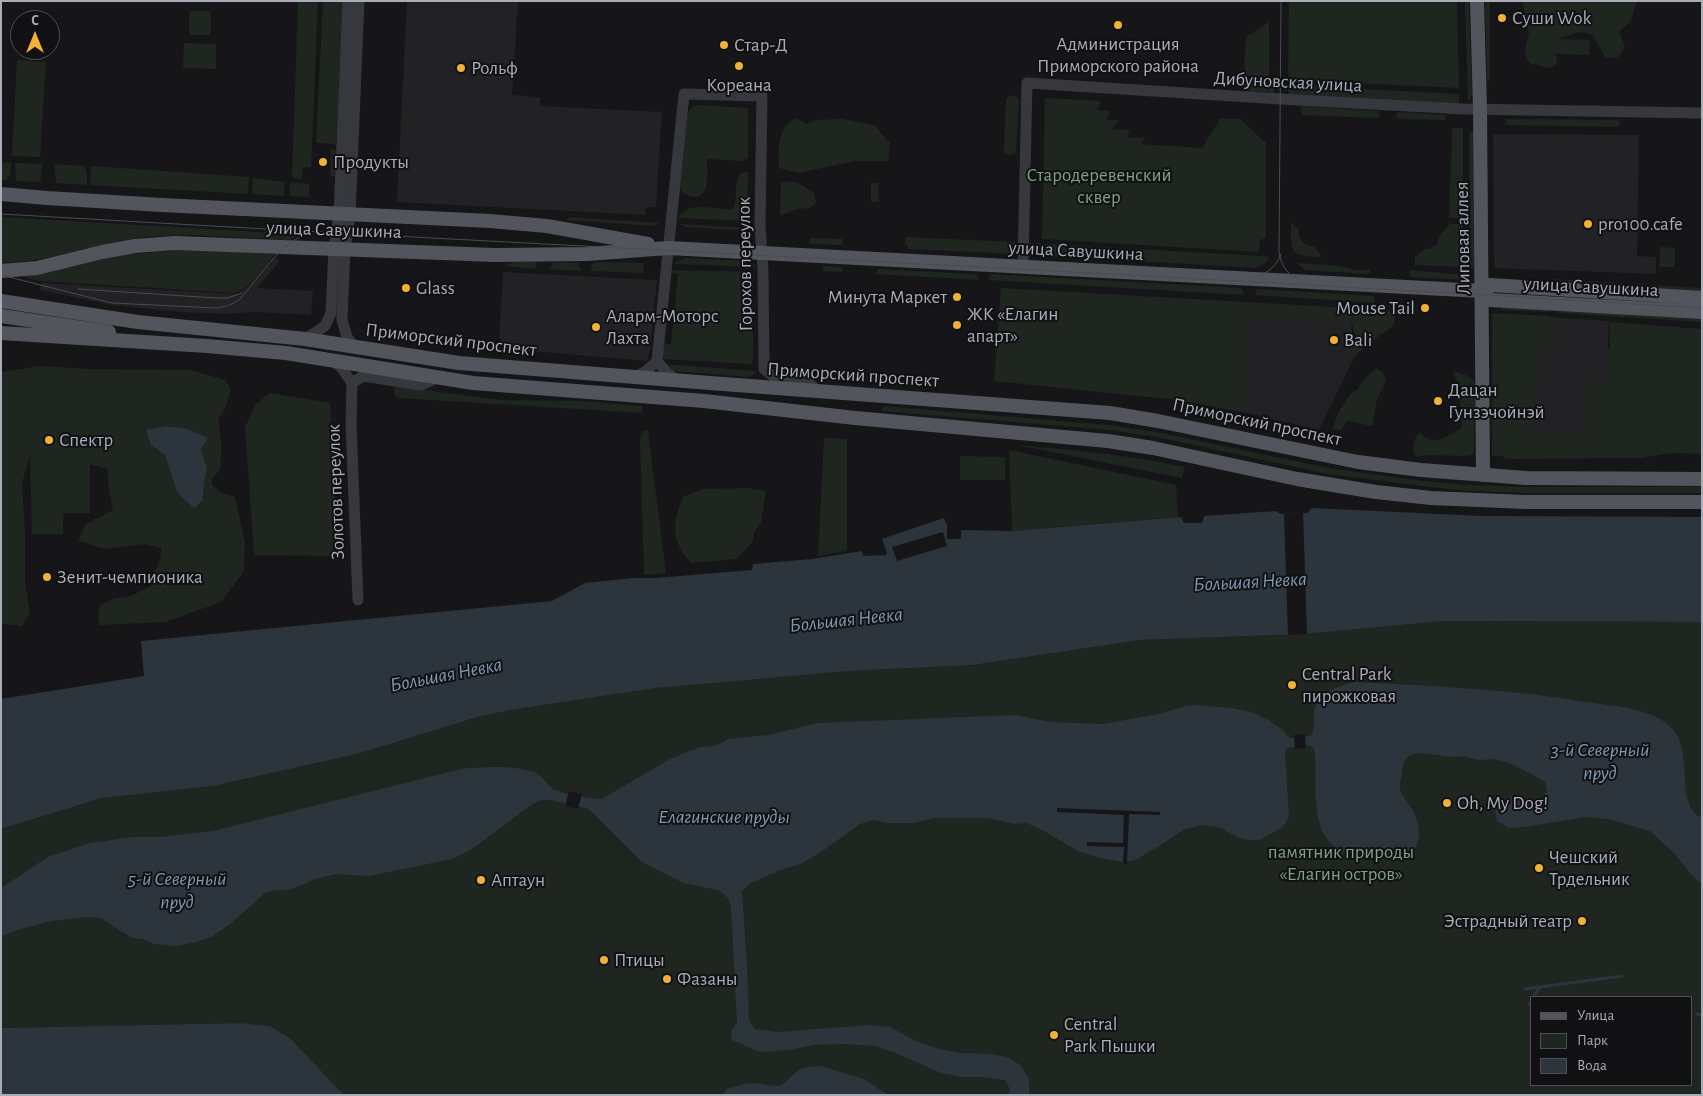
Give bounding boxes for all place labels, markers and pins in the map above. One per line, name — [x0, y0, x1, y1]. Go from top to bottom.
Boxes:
place label: Суши Wok — [1512, 7, 1591, 29]
marker: Суши Wok — [1496, 12, 1508, 24]
marker: Администрация Приморского района — [1112, 19, 1124, 31]
place label: Администрация Приморского района — [1037, 33, 1199, 77]
place label: Стар-Д — [734, 34, 788, 56]
marker: Стар-Д — [718, 39, 730, 51]
place label: Рольф — [471, 57, 518, 79]
marker: Кореана — [733, 60, 745, 72]
marker: Рольф — [455, 62, 467, 74]
place label: Кореана — [706, 74, 772, 96]
place label: Продукты — [333, 151, 409, 173]
marker: Продукты — [317, 156, 329, 168]
place label: pro100.cafe — [1598, 213, 1683, 235]
marker: pro100.cafe — [1582, 218, 1594, 230]
place label: Glass — [416, 277, 455, 299]
marker: Glass — [400, 282, 412, 294]
place label: Минута Маркет — [828, 286, 947, 308]
marker: Минута Маркет — [951, 291, 963, 303]
place label: Mouse Tail — [1336, 297, 1415, 319]
marker: Mouse Tail — [1419, 302, 1431, 314]
place label: ЖК «Елагин апарт» — [967, 303, 1058, 347]
place label: Аларм-Моторс Лахта — [606, 305, 719, 349]
marker: ЖК «Елагин апарт» — [951, 319, 963, 331]
marker: Аларм-Моторс Лахта — [590, 321, 602, 333]
place label: Bali — [1344, 329, 1372, 351]
marker: Bali — [1328, 334, 1340, 346]
place label: Дацан Гунзэчойнэй — [1448, 379, 1545, 423]
marker: Дацан Гунзэчойнэй — [1432, 395, 1444, 407]
place label: Спектр — [59, 429, 113, 451]
marker: Спектр — [43, 434, 55, 446]
place label: Зенит-чемпионика — [57, 566, 203, 588]
marker: Зенит-чемпионика — [41, 571, 53, 583]
place label: Central Park пирожковая — [1302, 663, 1396, 707]
marker: Central Park пирожковая — [1286, 679, 1298, 691]
place label: Oh, My Dog! — [1457, 792, 1548, 814]
marker: Oh, My Dog! — [1441, 797, 1453, 809]
place label: Чешский Трдельник — [1549, 846, 1630, 890]
marker: Чешский Трдельник — [1533, 862, 1545, 874]
place label: Аптаун — [491, 869, 545, 891]
marker: Аптаун — [475, 874, 487, 886]
place label: Эстрадный театр — [1444, 910, 1572, 932]
marker: Эстрадный театр — [1576, 915, 1588, 927]
place label: Птицы — [614, 949, 665, 971]
marker: Птицы — [598, 954, 610, 966]
place label: Фазаны — [677, 968, 738, 990]
marker: Фазаны — [661, 973, 673, 985]
place label: Central Park Пышки — [1064, 1013, 1156, 1057]
marker: Central Park Пышки — [1048, 1029, 1060, 1041]

